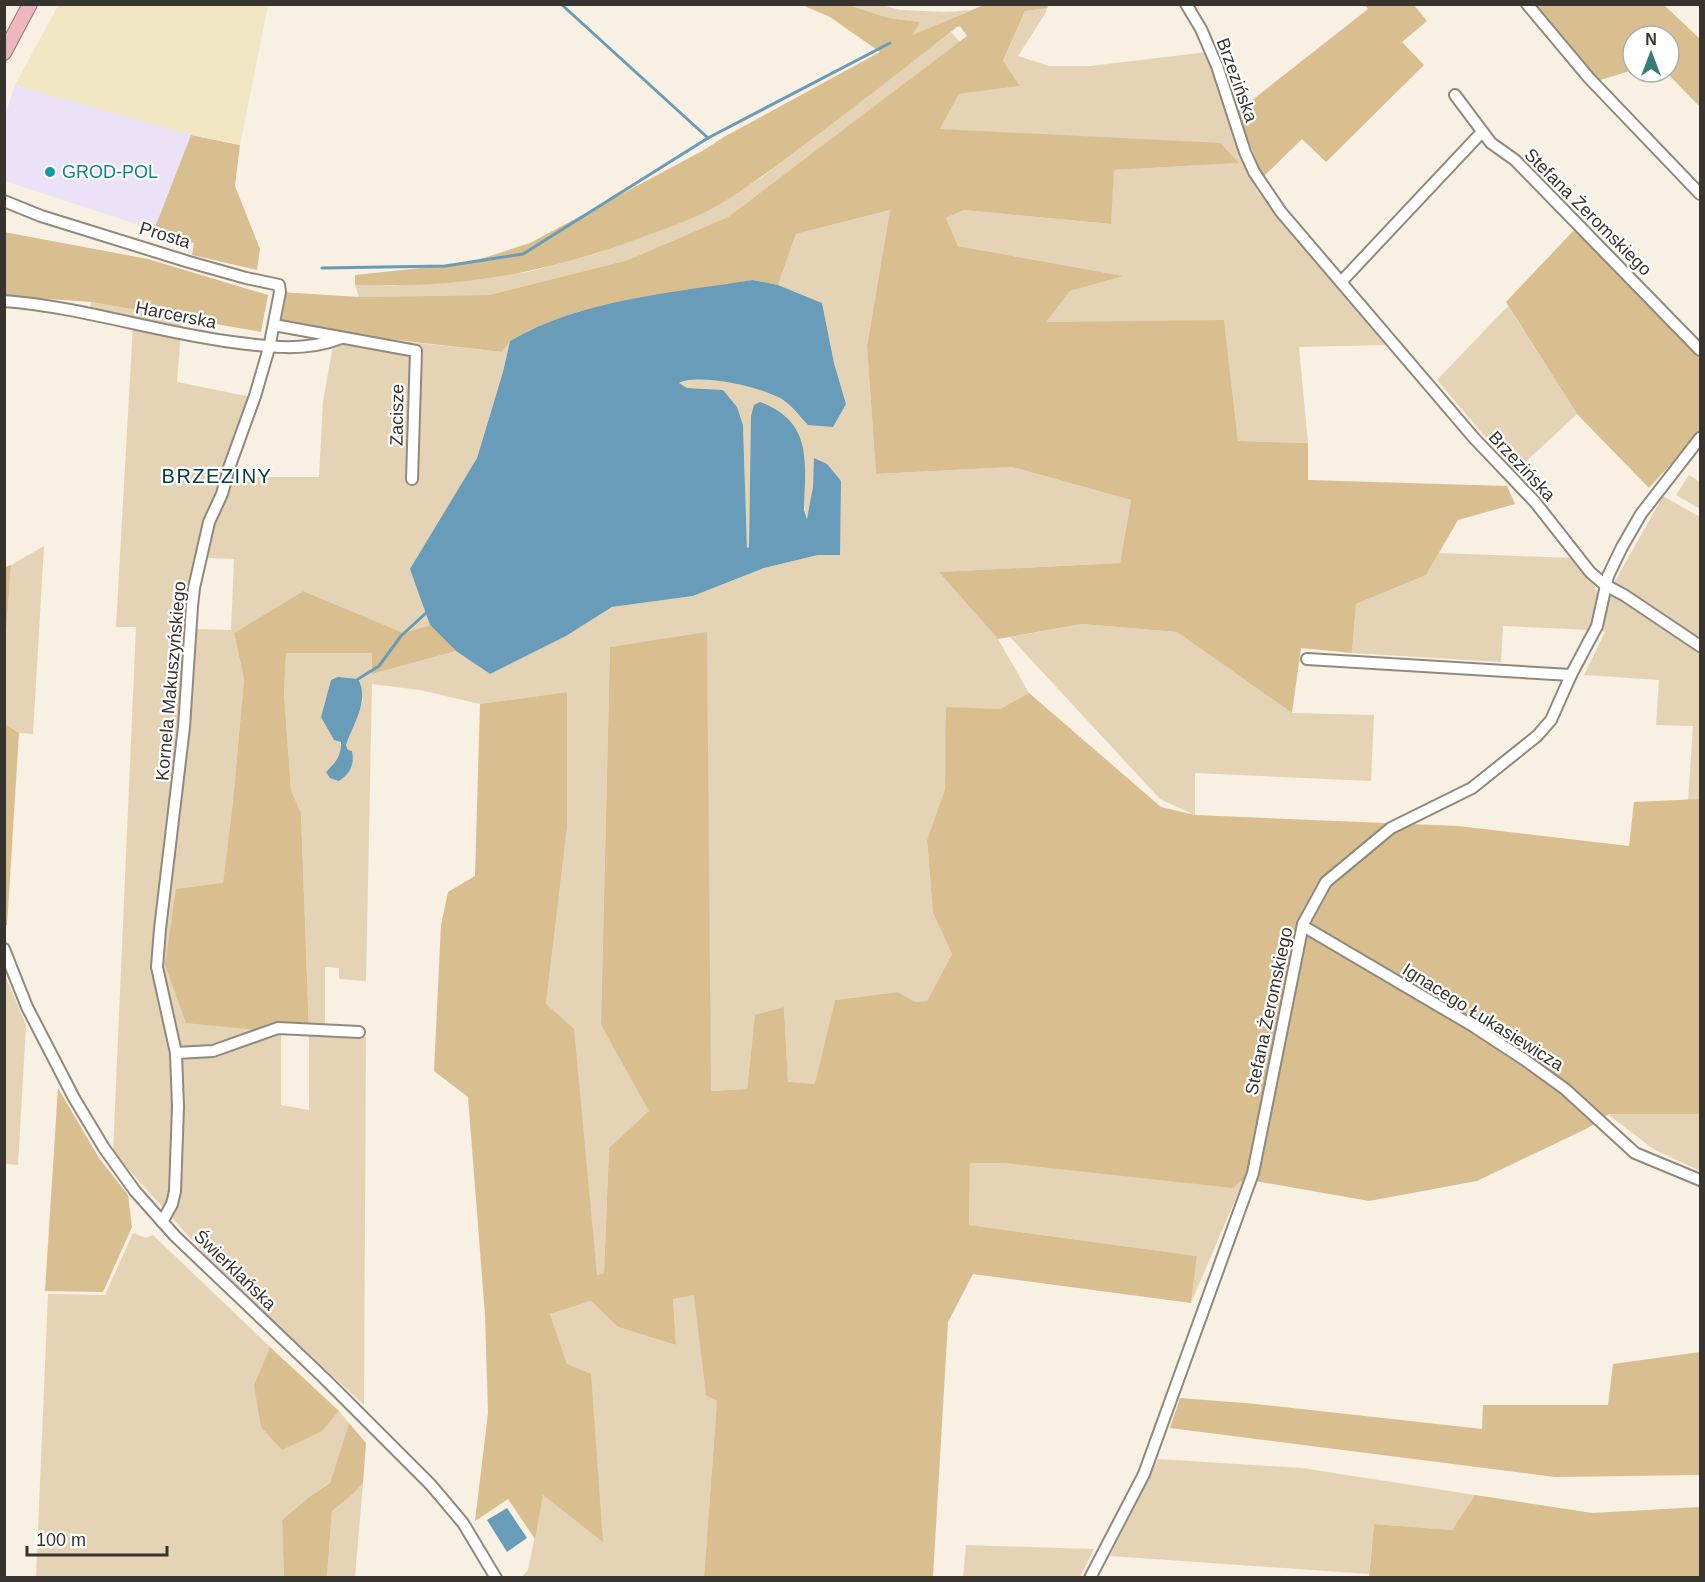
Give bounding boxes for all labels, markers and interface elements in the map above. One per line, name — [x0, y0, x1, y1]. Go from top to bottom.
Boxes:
north arrow — [1621, 24, 1681, 84]
text: N — [1645, 31, 1657, 48]
street label: Brzezińska — [1213, 35, 1262, 126]
street label: Stefana Żeromskiego — [1520, 144, 1656, 280]
place label: GROD-POL — [62, 162, 158, 182]
marker: GROD-POL — [43, 165, 57, 179]
street label: Prosta — [137, 218, 194, 252]
street label: Harcerska — [134, 297, 219, 333]
street label: Zacisze — [386, 384, 408, 446]
street label: Brzezińska — [1485, 427, 1560, 506]
district label: BRZEZINY — [162, 465, 272, 487]
street label: Kornela Makuszyńskiego — [152, 580, 190, 782]
street label: Stefana Żeromskiego — [1241, 925, 1297, 1097]
street label: Ignacego Łukasiewicza — [1399, 959, 1568, 1075]
street label: Świerklańska — [190, 1225, 281, 1315]
scale bar — [27, 1519, 166, 1557]
text: 100 m — [36, 1530, 86, 1550]

